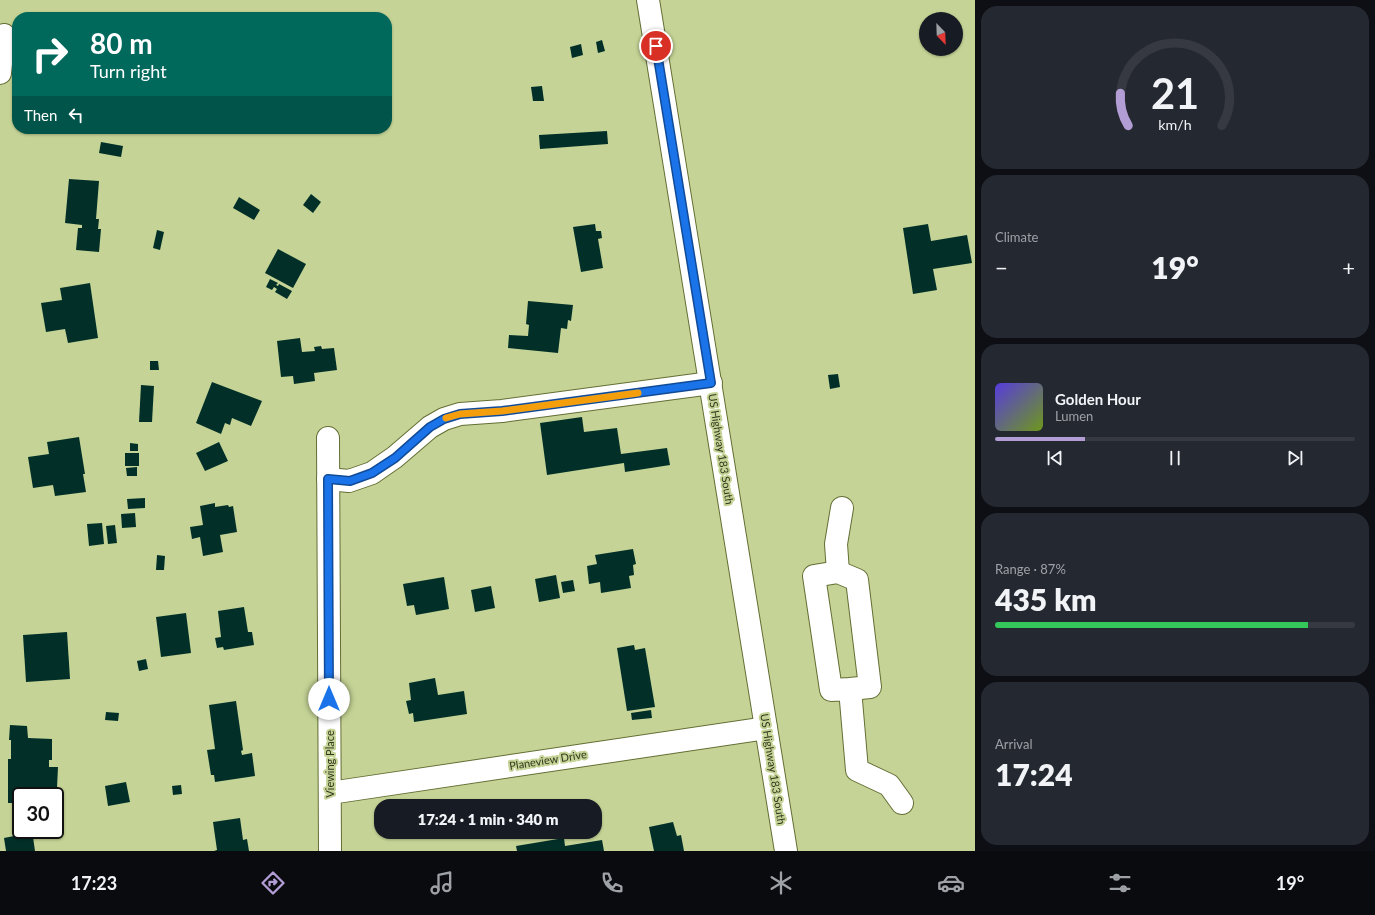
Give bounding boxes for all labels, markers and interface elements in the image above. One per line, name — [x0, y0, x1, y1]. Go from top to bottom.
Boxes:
north arrow — [919, 12, 963, 56]
map controls — [919, 12, 963, 56]
text: 80 m — [90, 26, 153, 60]
icon: right — [24, 28, 76, 80]
pin — [639, 29, 673, 63]
icon: arrive — [645, 35, 667, 57]
text: Turn right — [90, 60, 167, 82]
text: 21 — [1151, 67, 1199, 117]
icon: left — [65, 104, 87, 126]
text: Then — [24, 106, 57, 124]
text: km/h — [1158, 115, 1192, 132]
text: Climate — [995, 229, 1038, 245]
text: 19° — [1151, 249, 1199, 285]
text: − — [995, 254, 1008, 281]
text: + — [1342, 254, 1355, 281]
text: Golden Hour — [1055, 390, 1141, 408]
street label: US Highway 183 South — [706, 393, 737, 505]
text: Lumen — [1055, 408, 1093, 424]
icon: previous — [1044, 447, 1066, 469]
icon: pause — [1164, 447, 1186, 469]
icon: next — [1284, 447, 1306, 469]
text: Range · 87% — [995, 561, 1066, 577]
text: 435 km — [995, 581, 1096, 617]
position arrow — [308, 678, 350, 720]
street label: US Highway 183 South — [758, 713, 789, 825]
street label: Viewing Place — [323, 730, 336, 798]
text: Arrival — [995, 736, 1032, 752]
street label: Planeview Drive — [508, 747, 588, 772]
text: 17:24 — [995, 756, 1073, 792]
speed limit sign: 30 — [12, 787, 64, 839]
text: 17:24 · 1 min · 340 m — [417, 810, 559, 828]
icon: directions — [259, 869, 287, 897]
icon: music — [428, 869, 456, 897]
icon: phone — [598, 869, 626, 897]
icon: climate — [767, 869, 795, 897]
icon: car — [937, 869, 965, 897]
icon: filters — [1106, 869, 1134, 897]
text: 17:23 — [71, 872, 117, 894]
text: 19° — [1276, 872, 1304, 894]

